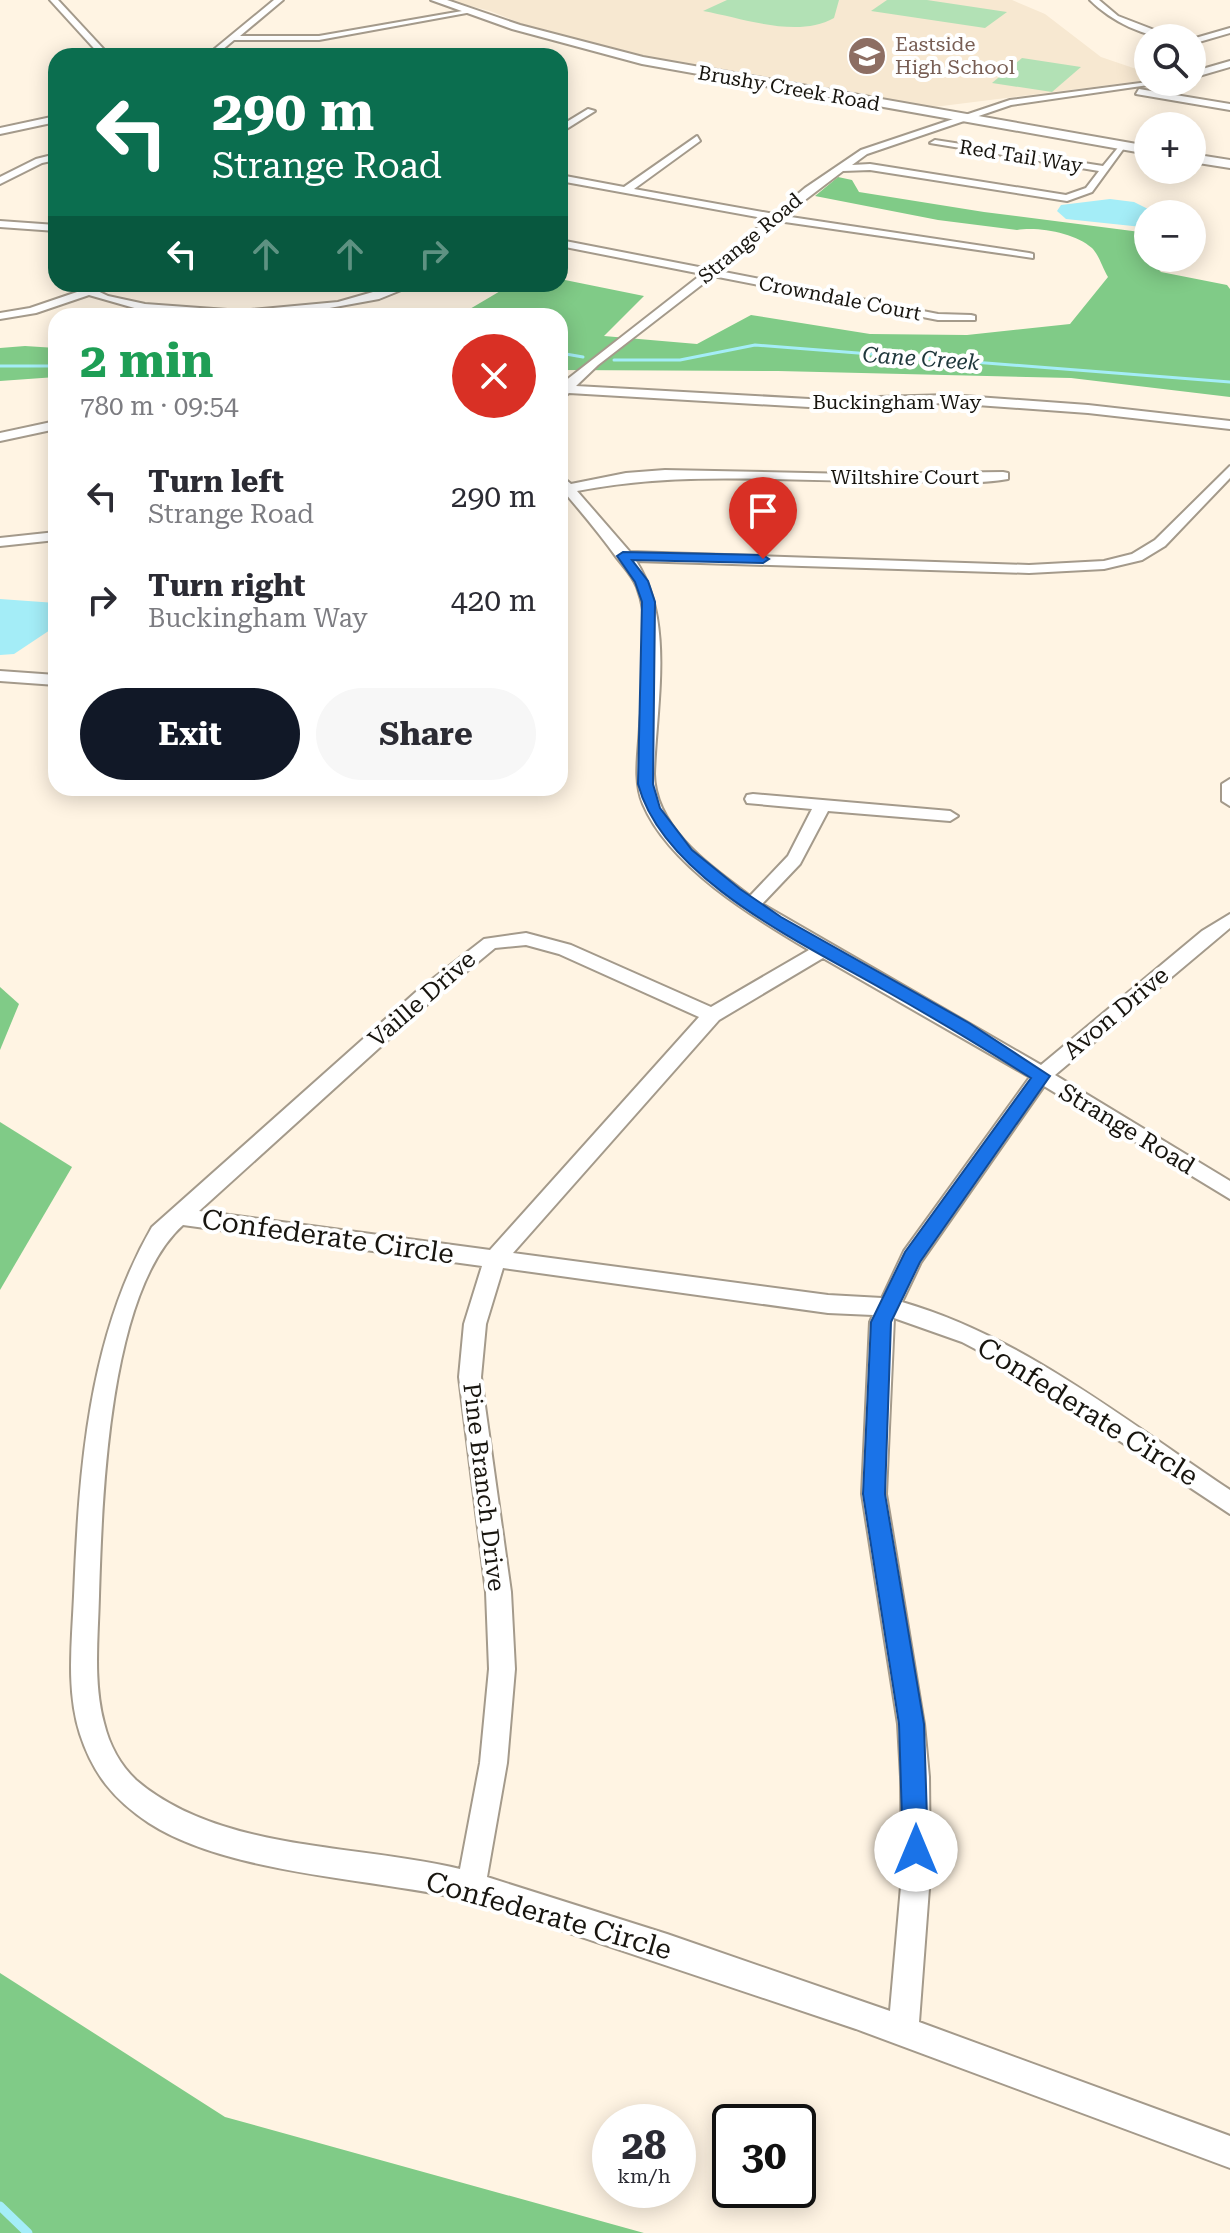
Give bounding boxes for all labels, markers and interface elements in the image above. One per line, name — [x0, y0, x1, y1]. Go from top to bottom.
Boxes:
map controls — [1134, 24, 1206, 272]
button: search — [1134, 24, 1206, 96]
place label: Eastside High School — [895, 32, 1015, 79]
school or university icon: Eastside High School — [846, 35, 888, 77]
street label: Brushy Creek Road — [696, 60, 882, 116]
text: 290 m — [212, 78, 374, 144]
icon: left — [80, 80, 184, 184]
button: + — [1134, 112, 1206, 184]
street label: Red Tail Way — [958, 134, 1085, 178]
text: Strange Road — [212, 145, 442, 187]
street label: Strange Road — [693, 188, 807, 288]
button: − — [1134, 200, 1206, 272]
icon: left — [160, 232, 204, 276]
icon: ahead — [244, 232, 288, 276]
icon: ahead — [328, 232, 372, 276]
icon: right — [412, 232, 456, 276]
street label: Crowndale Court — [757, 270, 924, 326]
text: 2 min — [80, 333, 213, 389]
button: close — [452, 334, 536, 418]
water label: Cane Creek — [862, 342, 980, 375]
street label: Buckingham Way — [813, 390, 982, 414]
text: 780 m · 09:54 — [80, 391, 239, 421]
text: Turn left — [148, 464, 284, 499]
street label: Wiltshire Court — [831, 465, 980, 489]
icon: left — [80, 474, 124, 518]
pin — [729, 477, 797, 559]
text: 290 m — [451, 479, 536, 514]
icon: arrive — [741, 489, 785, 533]
text: Strange Road — [148, 499, 314, 529]
text: Turn right — [148, 568, 305, 603]
icon: right — [80, 578, 124, 622]
text: 420 m — [451, 583, 536, 618]
text: Buckingham Way — [148, 603, 368, 633]
button: Exit — [80, 688, 300, 780]
button: Share — [316, 688, 536, 780]
street label: Vaille Drive — [363, 945, 481, 1053]
street label: Avon Drive — [1058, 961, 1174, 1065]
street label: Strange Road — [1054, 1078, 1200, 1180]
street label: Confederate Circle — [200, 1202, 456, 1271]
street label: Confederate Circle — [971, 1330, 1204, 1493]
street label: Pine Branch Drive — [457, 1381, 511, 1593]
position arrow — [874, 1808, 958, 1892]
street label: Confederate Circle — [422, 1865, 676, 1966]
speed limit sign: 30 — [712, 2104, 816, 2208]
text: 28 — [622, 2122, 666, 2169]
text: km/h — [617, 2164, 671, 2188]

